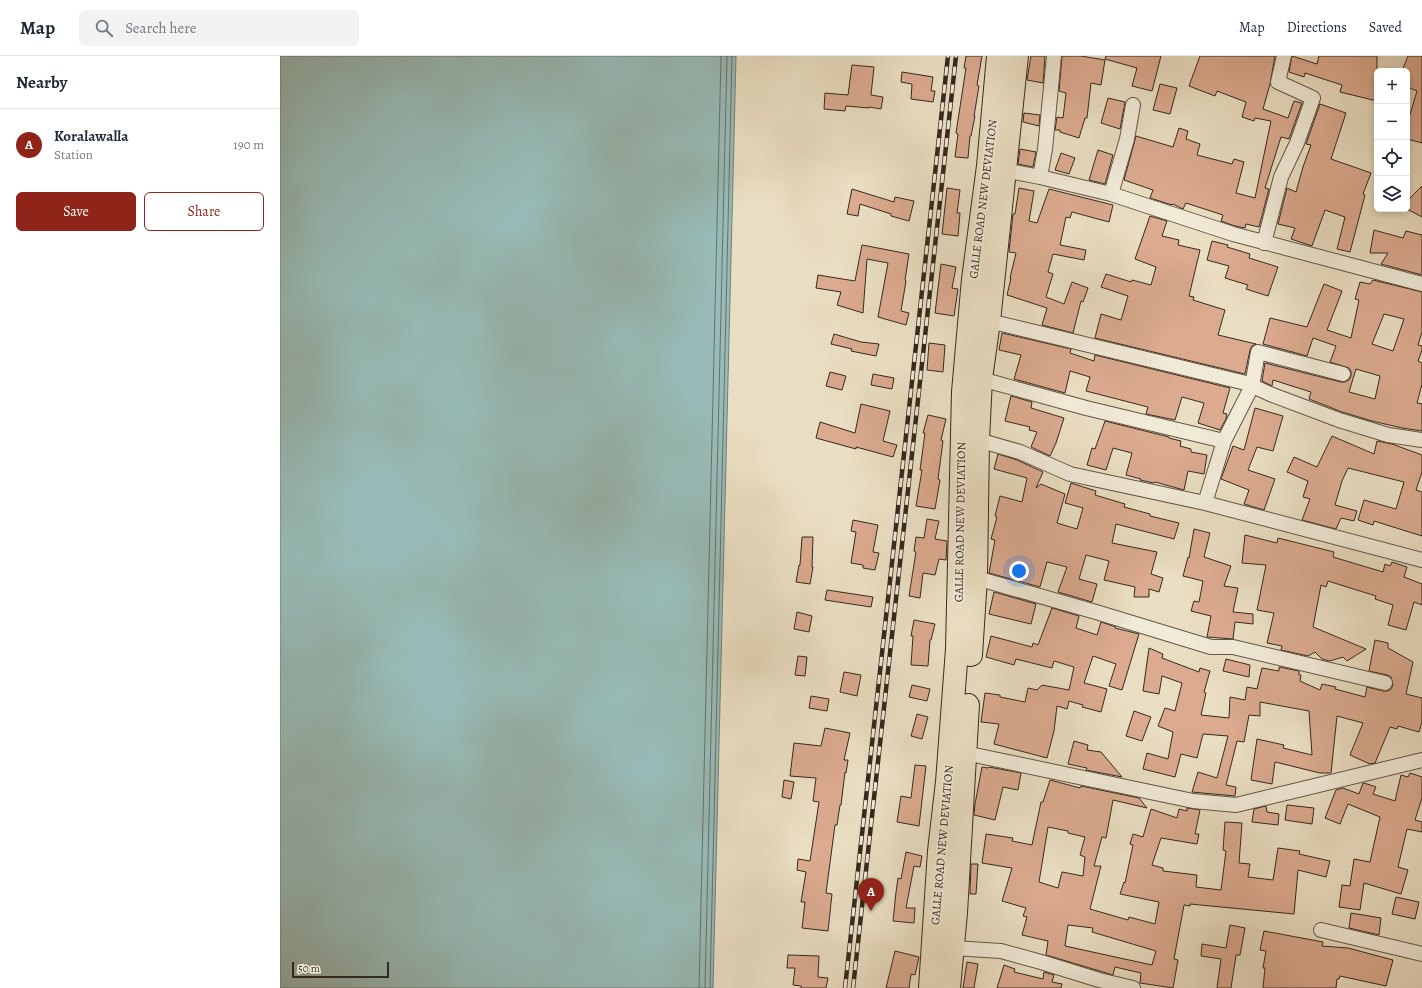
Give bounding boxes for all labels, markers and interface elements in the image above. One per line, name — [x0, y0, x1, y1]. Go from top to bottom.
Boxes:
search box — [79, 10, 359, 46]
text: Map — [20, 15, 55, 41]
icon: search — [93, 17, 115, 39]
text: Search here — [125, 18, 197, 38]
text: Map — [1239, 18, 1265, 37]
text: Directions — [1287, 18, 1347, 37]
text: Saved — [1369, 18, 1402, 37]
map controls — [1374, 68, 1410, 212]
button: + — [1374, 68, 1410, 104]
text: Nearby — [16, 71, 67, 94]
button: − — [1374, 104, 1410, 140]
street label: GALLE ROAD NEW DEVIATION — [965, 118, 1001, 280]
text: Koralawalla — [54, 126, 129, 146]
text: A — [25, 136, 33, 153]
text: 190 m — [233, 136, 264, 153]
button: locate — [1374, 140, 1410, 176]
text: Station — [54, 146, 93, 163]
button: layers — [1374, 176, 1410, 212]
button: Save — [16, 192, 136, 231]
button: Share — [144, 192, 264, 231]
street label: GALLE ROAD NEW DEVIATION — [951, 441, 969, 602]
your location — [1009, 561, 1029, 581]
street label: GALLE ROAD NEW DEVIATION — [927, 764, 957, 926]
pin: A — [858, 878, 884, 911]
scale bar — [292, 960, 389, 979]
text: 50 m — [298, 961, 320, 976]

